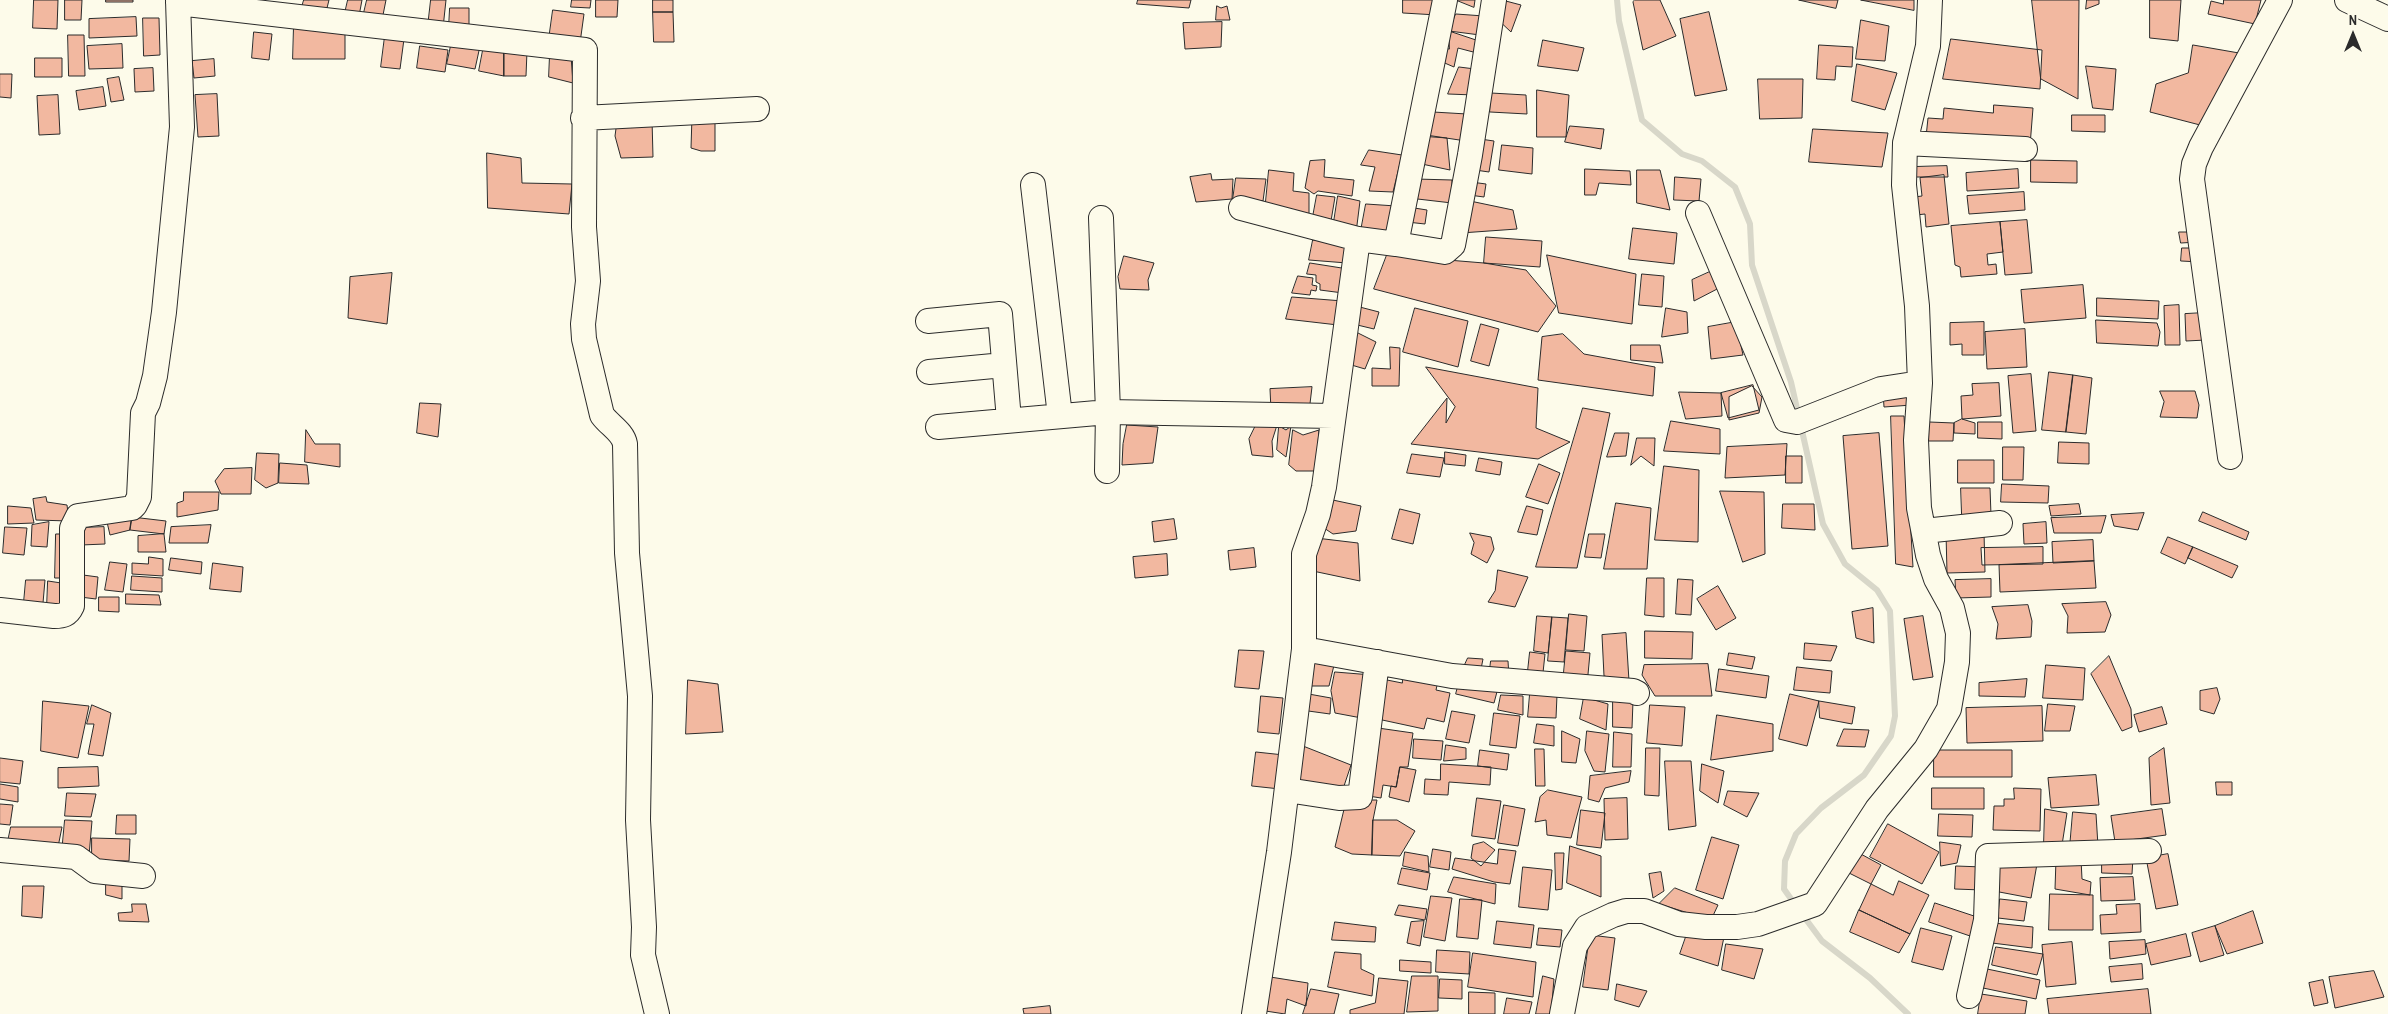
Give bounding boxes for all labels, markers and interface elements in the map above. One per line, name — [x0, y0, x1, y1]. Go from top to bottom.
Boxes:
north arrow — [2328, 10, 2378, 60]
text: N — [2349, 11, 2357, 29]

